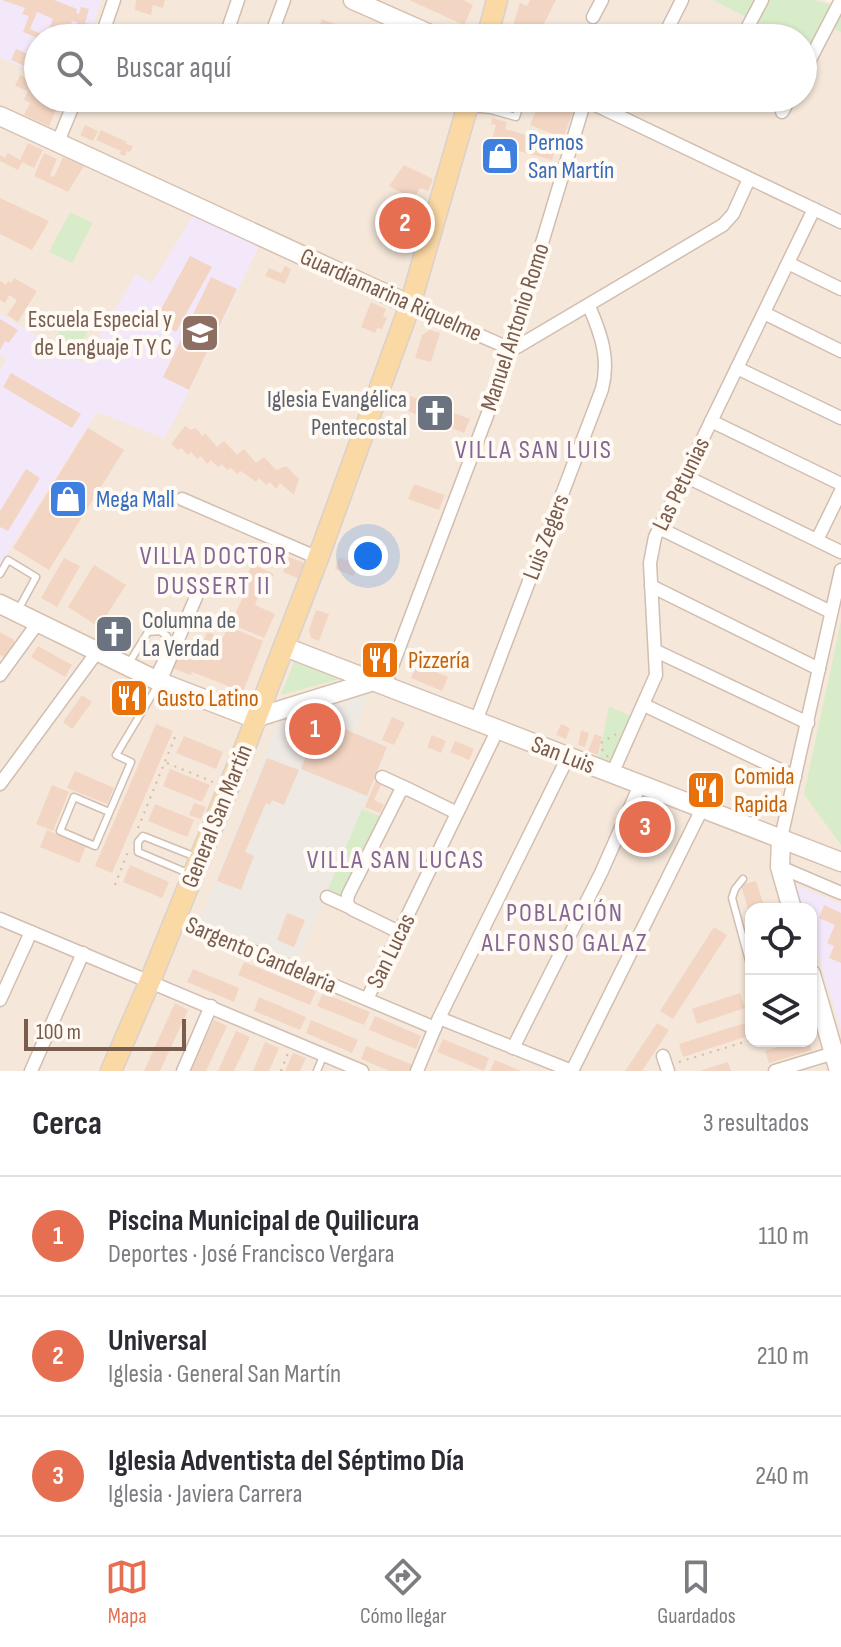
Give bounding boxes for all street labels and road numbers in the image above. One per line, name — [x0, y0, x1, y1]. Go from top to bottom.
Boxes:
street label: Manuel Antonio Romo — [474, 239, 556, 415]
street label: Guardiamarina Riquelme — [296, 242, 486, 348]
street label: Las Petunias — [646, 433, 716, 535]
street label: Luis Zegers — [516, 490, 576, 584]
street label: San Luis — [527, 730, 599, 780]
street label: General San Martín — [175, 740, 259, 892]
street label: San Lucas — [361, 909, 421, 993]
street label: Sargento Candelaria — [181, 910, 341, 1000]

